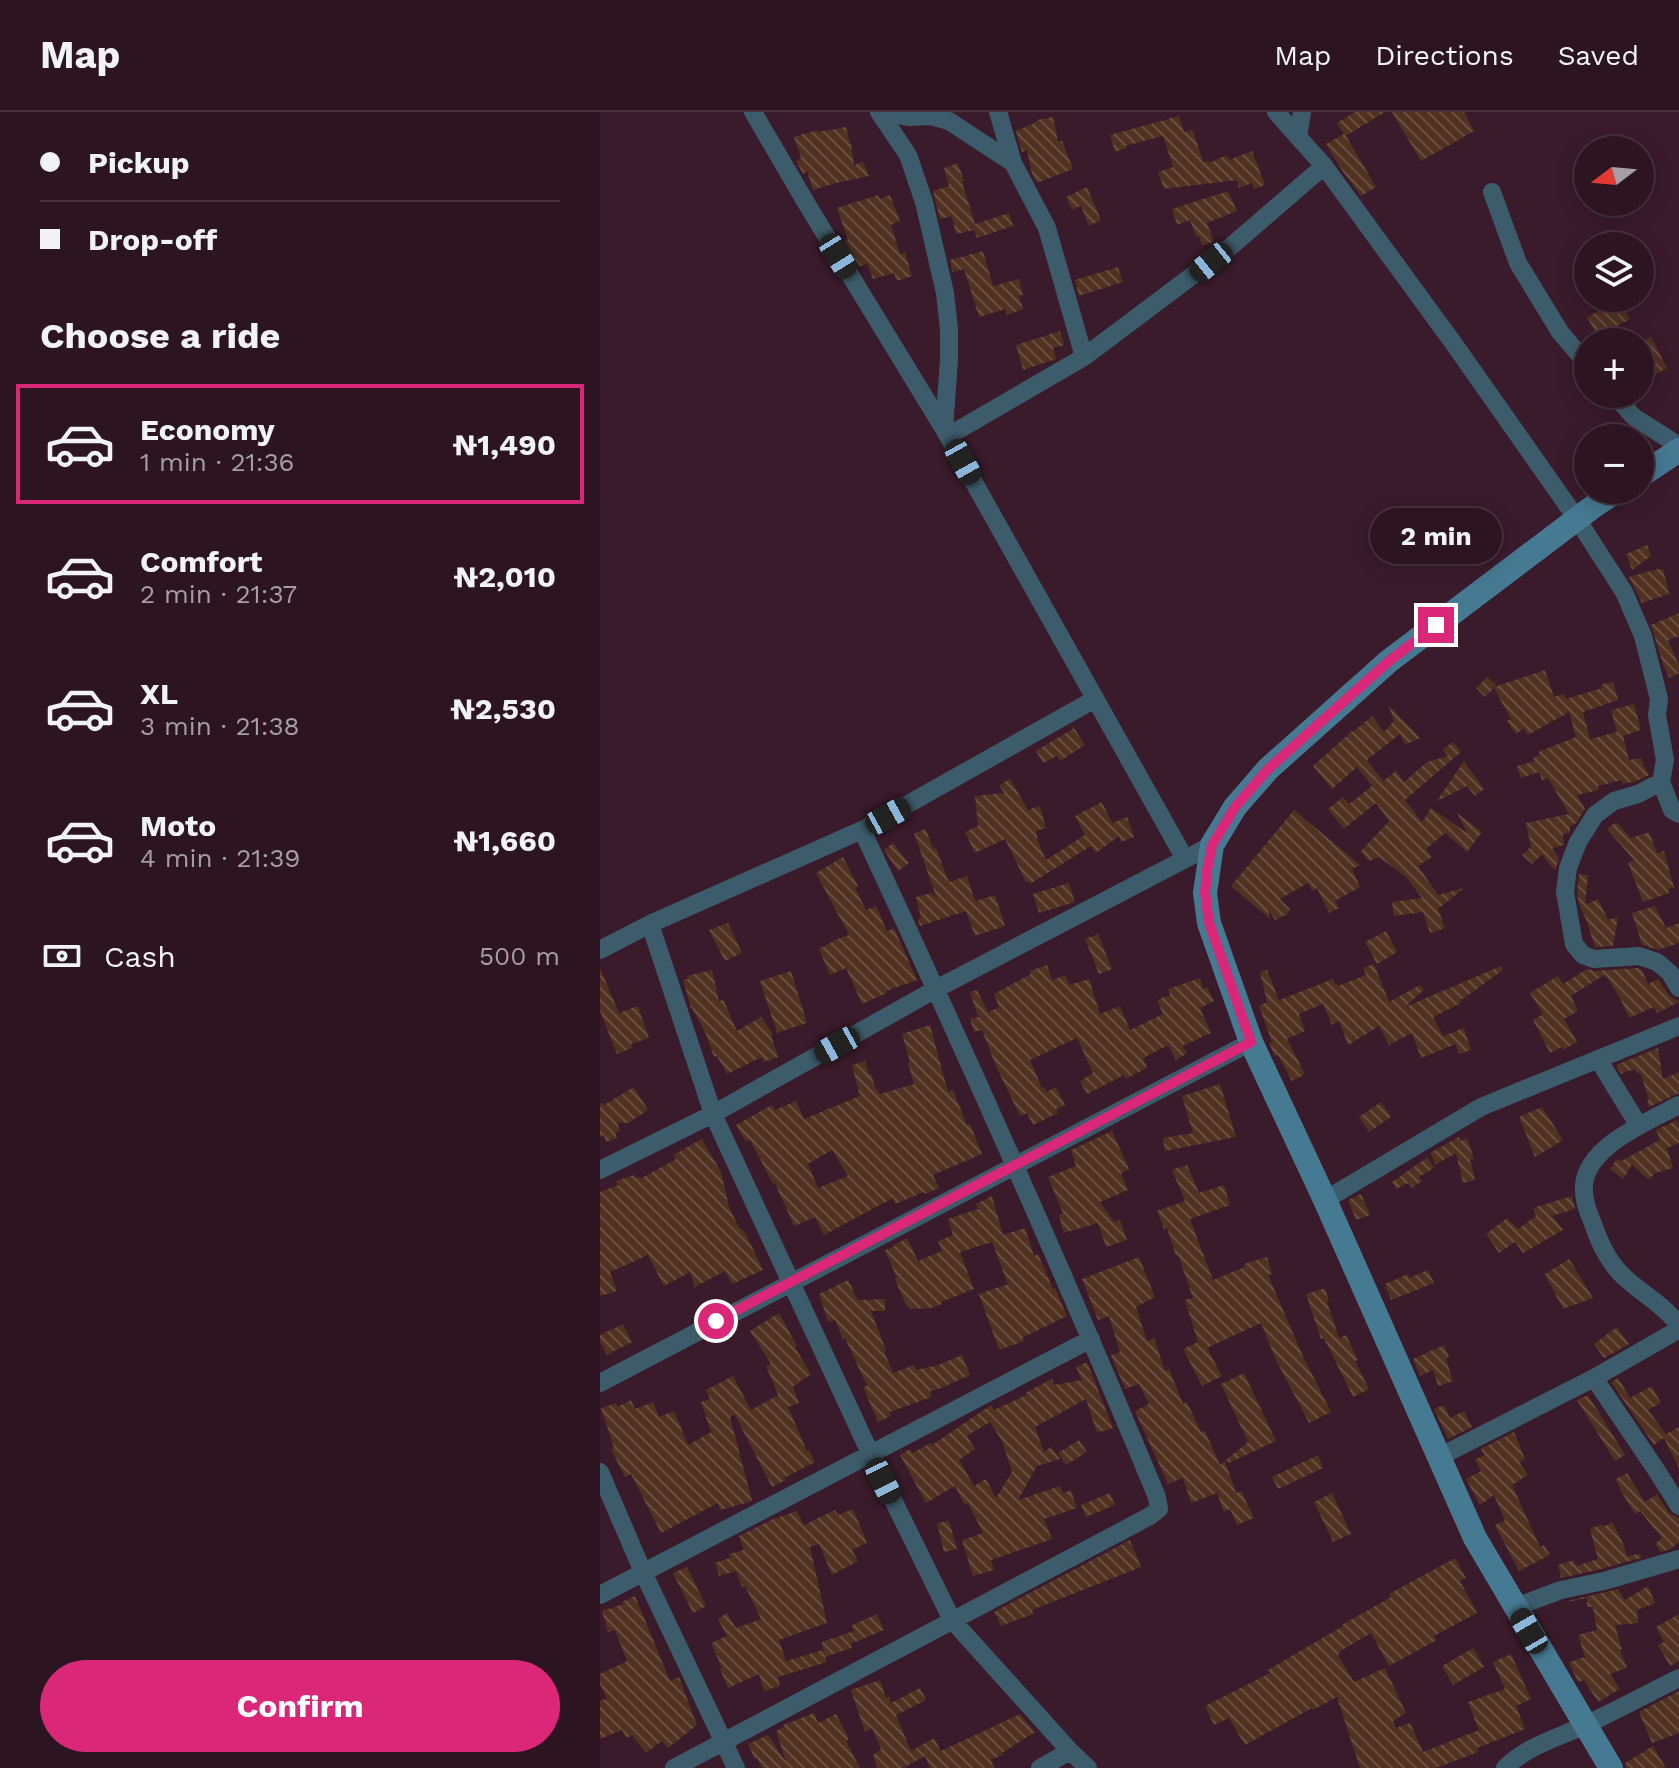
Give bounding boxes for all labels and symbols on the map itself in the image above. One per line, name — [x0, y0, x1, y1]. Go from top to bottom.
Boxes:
north arrow — [1574, 136, 1654, 216]
car — [815, 229, 861, 283]
car — [1185, 238, 1237, 286]
car — [941, 435, 985, 489]
callout: 2 min — [1370, 509, 1502, 565]
route end — [1418, 607, 1454, 643]
car — [861, 794, 915, 838]
car — [810, 1023, 864, 1067]
route start — [698, 1303, 734, 1339]
car — [862, 1454, 904, 1508]
car — [1507, 1604, 1551, 1658]

